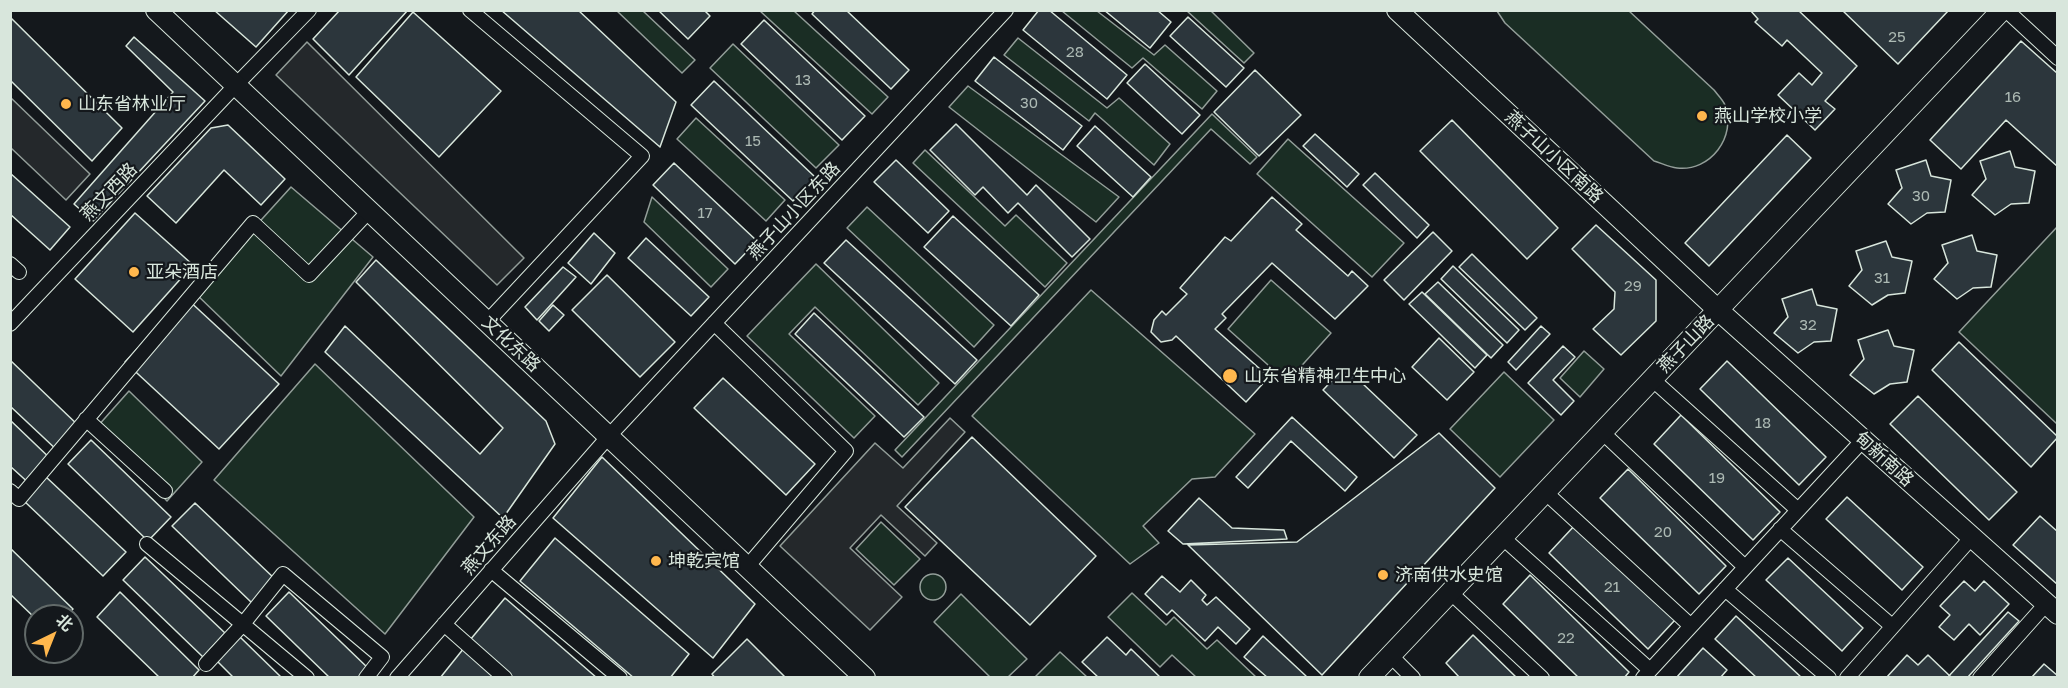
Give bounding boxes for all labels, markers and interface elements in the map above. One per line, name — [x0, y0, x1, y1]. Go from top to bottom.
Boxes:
house number: 25 — [1888, 28, 1906, 46]
house number: 28 — [1066, 43, 1084, 61]
house number: 13 — [795, 71, 811, 89]
house number: 16 — [2005, 88, 2021, 106]
place label: 山东省林业厅 — [78, 93, 186, 115]
house number: 30 — [1020, 94, 1038, 112]
marker: 山东省林业厅 — [59, 97, 73, 111]
place label: 燕山学校小学 — [1714, 105, 1822, 127]
street label: 燕子山小区南路 — [1501, 106, 1607, 208]
marker: 燕山学校小学 — [1695, 109, 1709, 123]
house number: 15 — [745, 132, 761, 150]
street label: 燕子山小区东路 — [743, 158, 845, 264]
street label: 燕文西路 — [76, 159, 142, 225]
house number: 30 — [1912, 187, 1930, 205]
house number: 17 — [697, 204, 713, 222]
place label: 亚朵酒店 — [146, 261, 218, 283]
marker: 亚朵酒店 — [127, 265, 141, 279]
house number: 31 — [1874, 269, 1890, 287]
house number: 29 — [1624, 277, 1642, 295]
street label: 燕子山路 — [1653, 311, 1719, 377]
street label: 文化东路 — [477, 312, 545, 376]
house number: 32 — [1799, 316, 1817, 334]
place label: 山东省精神卫生中心 — [1244, 365, 1406, 387]
marker: 山东省精神卫生中心 — [1221, 367, 1239, 385]
house number: 18 — [1755, 414, 1771, 432]
street label: 甸新南路 — [1850, 427, 1918, 491]
house number: 19 — [1709, 469, 1725, 487]
street label: 燕文东路 — [457, 511, 521, 579]
house number: 20 — [1654, 523, 1672, 541]
place label: 坤乾宾馆 — [668, 550, 740, 572]
marker: 坤乾宾馆 — [649, 554, 663, 568]
place label: 济南供水史馆 — [1395, 564, 1503, 586]
marker: 济南供水史馆 — [1376, 568, 1390, 582]
house number: 21 — [1604, 578, 1620, 596]
north arrow — [24, 604, 84, 664]
text: 北 — [52, 610, 78, 635]
house number: 22 — [1557, 629, 1575, 647]

